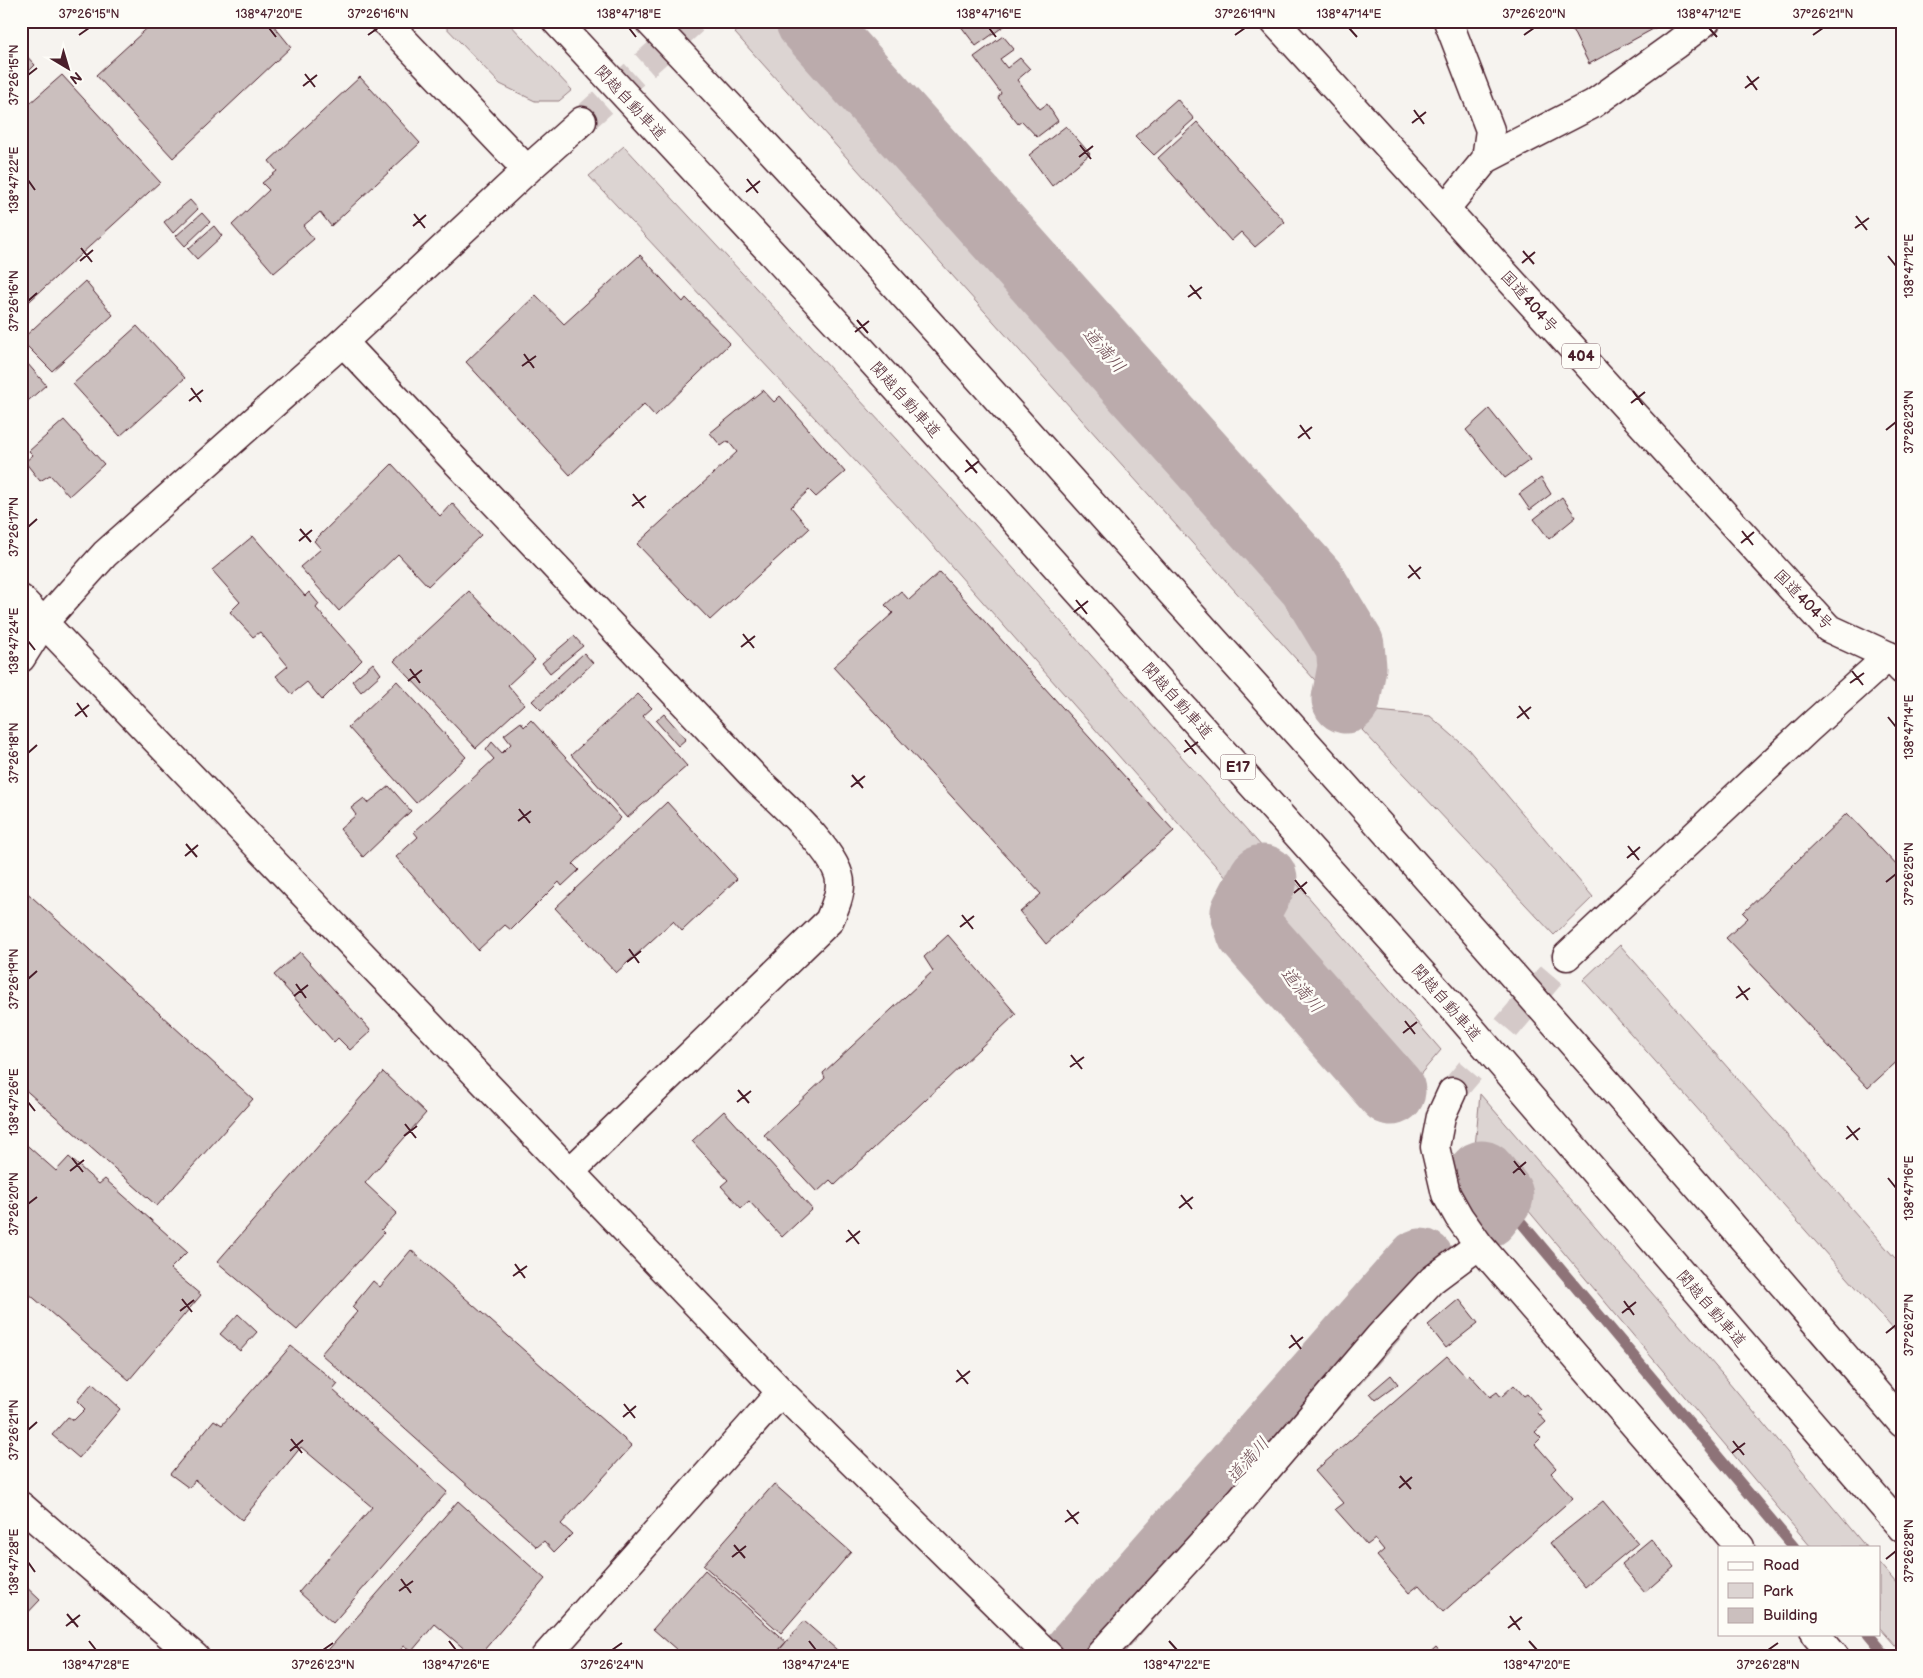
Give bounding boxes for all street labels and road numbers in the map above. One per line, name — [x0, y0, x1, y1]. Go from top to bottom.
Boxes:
street label: 関越自動車道 — [590, 61, 670, 145]
street label: 国道404号 — [1496, 267, 1562, 337]
road number: 404 — [1562, 344, 1600, 368]
street label: 関越自動車道 — [866, 358, 944, 442]
street label: 国道404号 — [1769, 566, 1836, 634]
street label: 関越自動車道 — [1138, 659, 1216, 743]
road number: E17 — [1220, 754, 1256, 780]
street label: 関越自動車道 — [1407, 961, 1485, 1045]
street label: 関越自動車道 — [1672, 1267, 1750, 1351]

